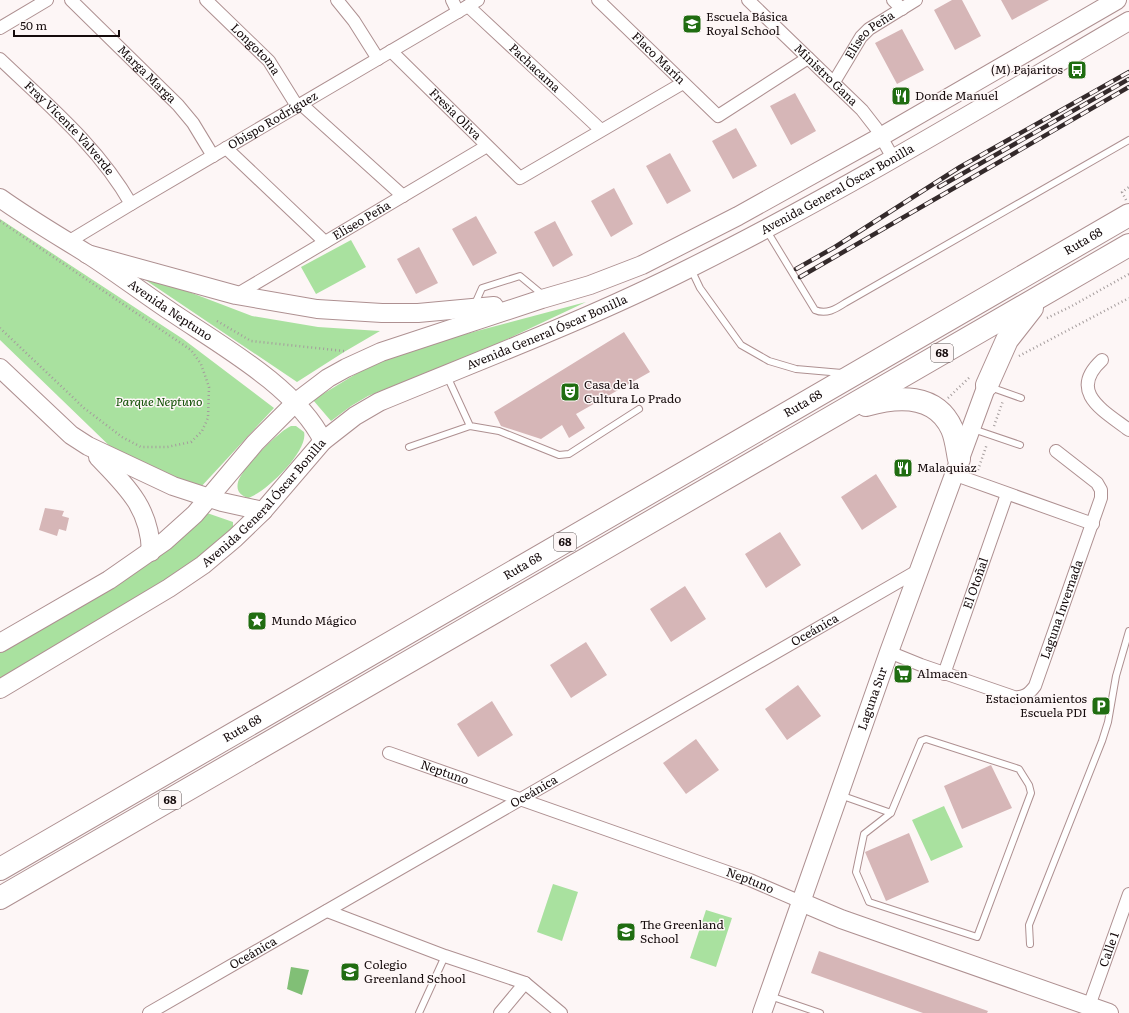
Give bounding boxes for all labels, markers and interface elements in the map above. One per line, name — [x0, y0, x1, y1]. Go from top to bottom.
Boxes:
street label: Eliseo Peña — [840, 5, 898, 62]
place label: Escuela Básica Royal School — [706, 7, 788, 39]
scale bar — [14, 12, 119, 38]
school or university icon: Escuela Básica Royal School — [681, 13, 703, 35]
text: 50 m — [20, 16, 47, 34]
street label: Longotoma — [227, 19, 286, 79]
street label: Flaco Marín — [628, 27, 690, 88]
street label: Pachacama — [506, 39, 565, 96]
street label: Ministro Gana — [790, 39, 863, 110]
street label: Marga Marga — [114, 40, 181, 107]
bus stop icon: (M) Pajaritos — [1066, 59, 1088, 81]
place label: (M) Pajaritos — [991, 60, 1064, 78]
street label: Fray Vicente Valverde — [21, 76, 119, 178]
street label: Fresia Oliva — [426, 83, 486, 144]
restaurant icon: Donde Manuel — [890, 85, 912, 107]
street label: Obispo Rodríguez — [224, 86, 321, 153]
place label: Donde Manuel — [915, 86, 998, 104]
street label: Avenida General Óscar Bonilla — [757, 138, 917, 238]
street label: Eliseo Peña — [329, 195, 394, 244]
street label: Ruta 68 — [1060, 222, 1106, 259]
street label: Avenida Neptuno — [125, 274, 217, 345]
street label: Avenida General Óscar Bonilla — [463, 289, 630, 373]
road number: 68 — [931, 344, 953, 362]
place label: Casa de la Cultura Lo Prado — [584, 375, 681, 407]
theatre icon: Casa de la Cultura Lo Prado — [559, 381, 581, 403]
street label: Ruta 68 — [780, 384, 826, 421]
park label: Parque Neptuno — [116, 392, 202, 410]
street label: Avenida General Óscar Bonilla — [197, 434, 330, 571]
restaurant icon: Malaquiaz — [892, 457, 914, 479]
place label: Malaquiaz — [917, 458, 977, 476]
road number: 68 — [554, 533, 576, 551]
street label: Ruta 68 — [499, 547, 545, 584]
street label: El Otoñal — [957, 555, 992, 611]
street label: Laguna Invernada — [1035, 556, 1087, 661]
street label: Oceánica — [787, 608, 842, 650]
place icon: Mundo Mágico — [246, 610, 268, 632]
place label: Mundo Mágico — [271, 611, 357, 629]
supermarket icon: Almacen — [892, 663, 914, 685]
street label: Laguna Sur — [852, 664, 891, 732]
place label: Almacen — [917, 664, 968, 682]
place label: Estacionamientos Escuela PDI — [985, 689, 1088, 721]
parking icon: Estacionamientos Escuela PDI — [1090, 695, 1112, 717]
street label: Ruta 68 — [219, 709, 265, 746]
street label: Neptuno — [418, 755, 472, 788]
street label: Oceánica — [506, 770, 561, 812]
road number: 68 — [159, 791, 181, 809]
street label: Neptuno — [724, 862, 777, 897]
place label: The Greenland School — [640, 915, 724, 947]
school or university icon: The Greenland School — [615, 921, 637, 943]
street label: Calle 1 — [1094, 929, 1123, 969]
street label: Oceánica — [225, 931, 280, 973]
place label: Colegio Greenland School — [364, 955, 466, 987]
school or university icon: Colegio Greenland School — [339, 961, 361, 983]

